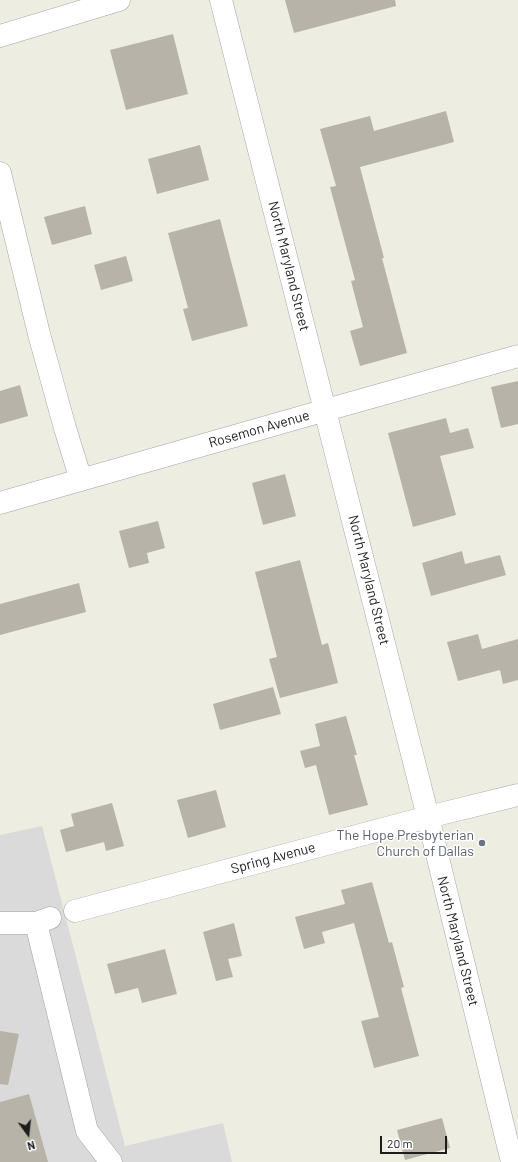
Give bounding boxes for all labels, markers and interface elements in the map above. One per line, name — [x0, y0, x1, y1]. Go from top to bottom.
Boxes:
street label: North Maryland Street — [265, 199, 313, 333]
street label: Rosemon Avenue — [207, 407, 311, 451]
street label: North Maryland Street — [345, 513, 393, 647]
place label: The Hope Presbyterian Church of Dallas — [337, 827, 474, 860]
marker: The Hope Presbyterian Church of Dallas — [477, 838, 487, 848]
street label: Spring Avenue — [229, 839, 317, 877]
street label: North Maryland Street — [434, 874, 482, 1008]
north arrow — [8, 1114, 48, 1154]
scale bar — [382, 1128, 449, 1154]
text: 20 m — [387, 1136, 413, 1150]
text: N — [26, 1139, 36, 1153]

